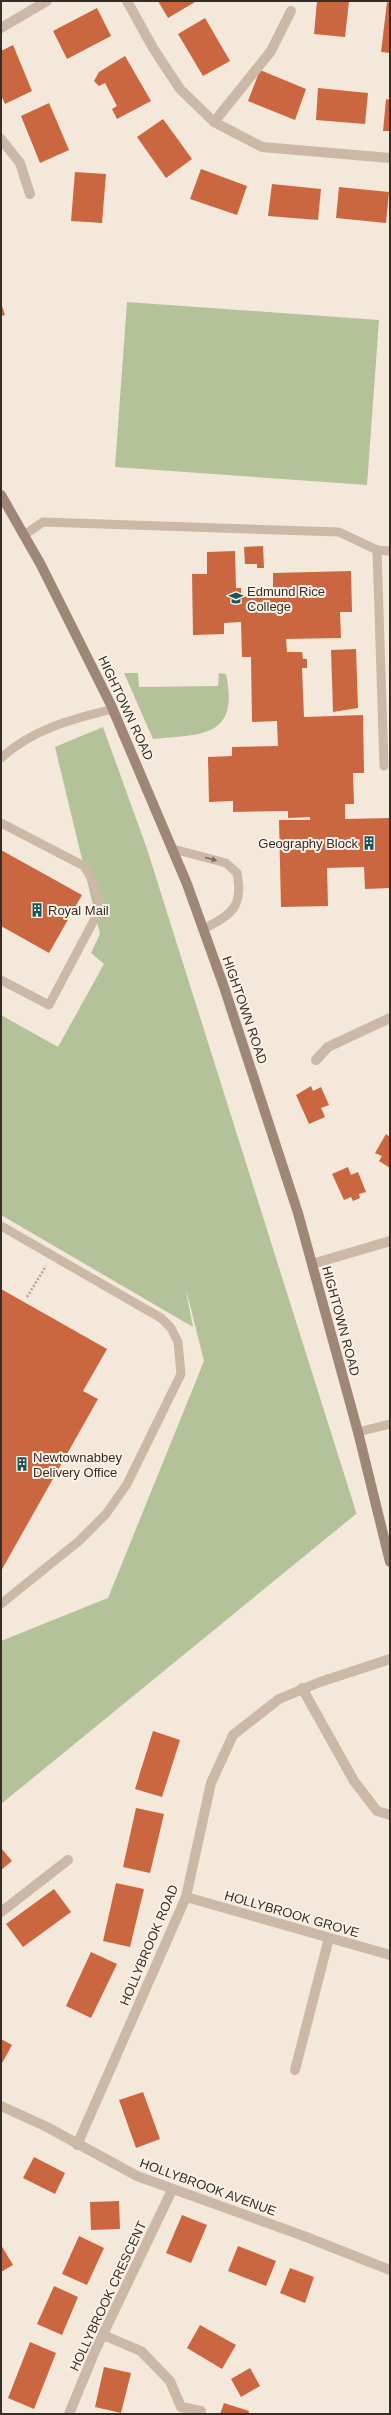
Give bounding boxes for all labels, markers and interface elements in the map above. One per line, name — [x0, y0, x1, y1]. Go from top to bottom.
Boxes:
place label: Edmund Rice College — [247, 584, 325, 614]
school or university icon: Edmund Rice College — [228, 590, 244, 606]
street label: HIGHTOWN ROAD — [95, 654, 157, 762]
building icon: Geography Block — [361, 835, 377, 851]
place label: Geography Block — [258, 836, 358, 851]
one-way arrow — [204, 857, 217, 863]
building icon: Royal Mail — [29, 902, 45, 918]
place label: Royal Mail — [48, 903, 109, 918]
street label: HIGHTOWN ROAD — [219, 954, 271, 1066]
street label: HIGHTOWN ROAD — [319, 1264, 363, 1378]
place label: Newtownabbey Delivery Office — [33, 1450, 122, 1480]
building icon: Newtownabbey Delivery Office — [14, 1456, 30, 1472]
street label: HOLLYBROOK ROAD — [117, 1882, 181, 2008]
street label: HOLLYBROOK GROVE — [223, 1888, 361, 1940]
street label: HOLLYBROOK AVENUE — [138, 2155, 279, 2219]
street label: HOLLYBROOK CRESCENT — [67, 2219, 149, 2373]

